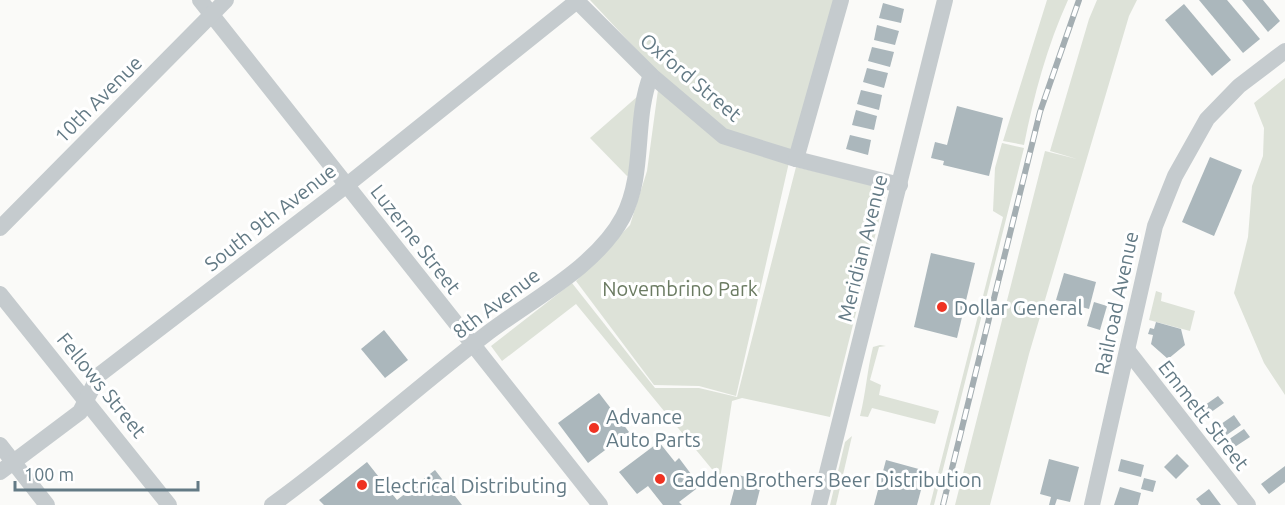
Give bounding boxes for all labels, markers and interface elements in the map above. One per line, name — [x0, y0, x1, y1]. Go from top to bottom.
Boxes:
street label: Oxford Street — [636, 28, 746, 126]
street label: 10th Avenue — [50, 51, 146, 147]
street label: South 9th Avenue — [200, 159, 340, 275]
street label: Meridian Avenue — [833, 172, 891, 324]
street label: Luzerne Street — [366, 180, 466, 298]
street label: Railroad Avenue — [1090, 229, 1142, 377]
street label: 8th Avenue — [448, 263, 544, 343]
park label: Novembrino Park — [602, 277, 758, 300]
place label: Dollar General — [954, 296, 1083, 319]
marker: Dollar General — [935, 300, 949, 314]
street label: Fellows Street — [53, 328, 151, 442]
street label: Emmett Street — [1154, 356, 1254, 475]
place label: Advance Auto Parts — [606, 405, 701, 451]
marker: Advance Auto Parts — [587, 421, 601, 435]
scale bar — [15, 454, 198, 492]
text: 100 m — [24, 464, 74, 484]
place label: Cadden Brothers Beer Distribution — [672, 468, 982, 491]
marker: Cadden Brothers Beer Distribution — [653, 472, 667, 486]
place label: Electrical Distributing — [374, 474, 567, 497]
marker: Electrical Distributing — [355, 478, 369, 492]

